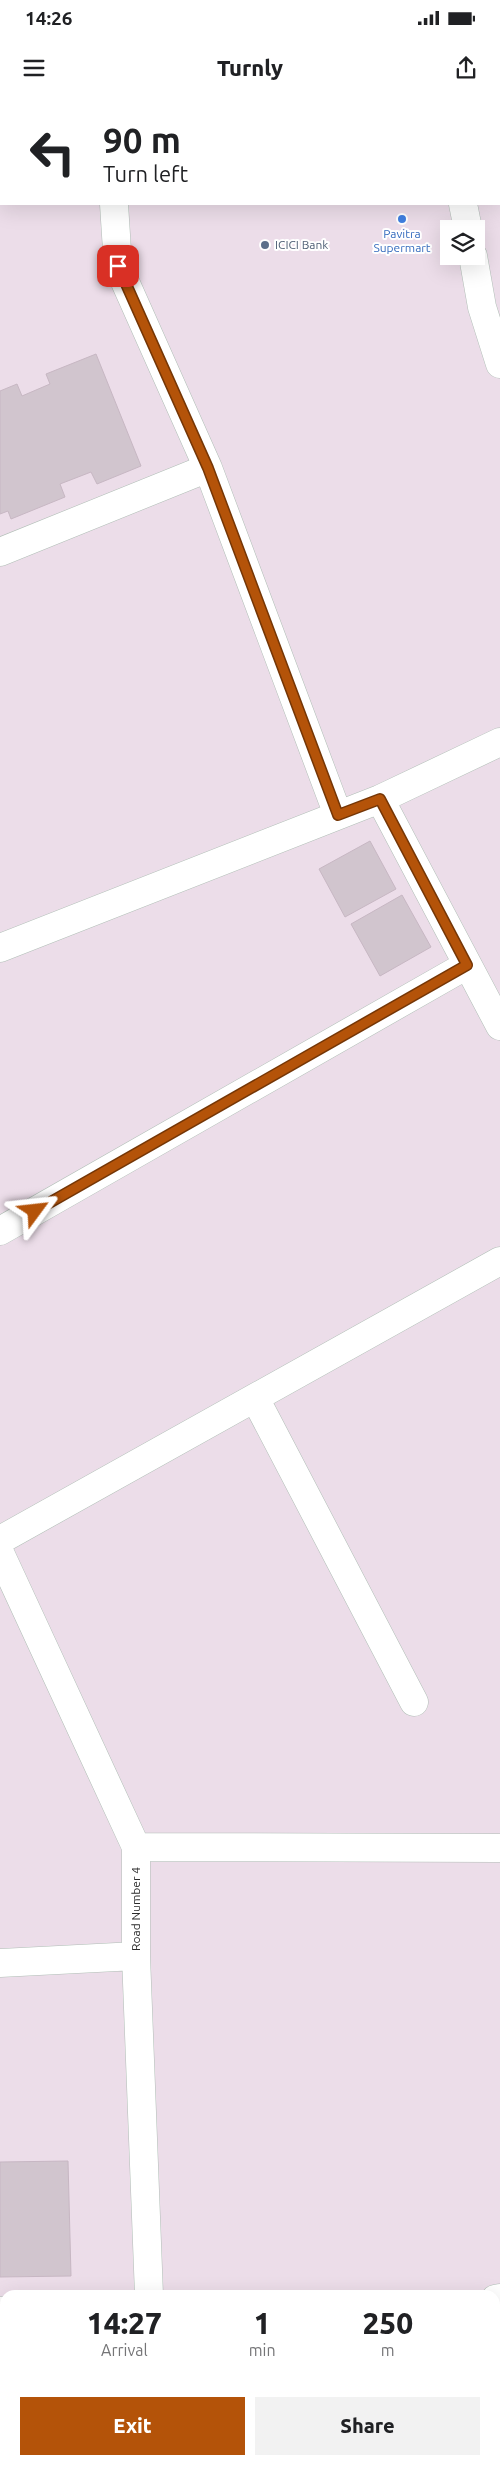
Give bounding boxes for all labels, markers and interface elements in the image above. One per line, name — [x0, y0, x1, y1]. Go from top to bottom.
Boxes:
text: 14:26 — [25, 7, 73, 29]
icon: menu — [20, 54, 48, 82]
icon: share — [452, 54, 480, 82]
text: Turnly — [217, 55, 283, 80]
icon: left — [20, 120, 85, 185]
text: 90 m — [103, 120, 181, 160]
text: Turn left — [103, 161, 188, 186]
marker: Pavitra Supermart — [396, 213, 408, 225]
map controls — [440, 220, 485, 265]
button: layers — [440, 220, 485, 265]
place label: Pavitra Supermart — [373, 227, 431, 254]
place label: ICICI Bank — [275, 238, 328, 251]
marker: ICICI Bank — [259, 239, 271, 251]
pin — [97, 245, 139, 287]
icon: arrive — [104, 252, 132, 280]
position arrow — [8, 1184, 60, 1236]
street label: Road Number 4 — [129, 1867, 142, 1951]
text: 14:27 — [87, 2306, 162, 2340]
text: 1 — [254, 2306, 271, 2340]
text: 250 — [362, 2306, 413, 2340]
text: Arrival — [101, 2341, 148, 2359]
text: min — [249, 2341, 276, 2359]
text: m — [381, 2341, 395, 2359]
button: Exit — [20, 2397, 245, 2455]
button: Share — [255, 2397, 480, 2455]

